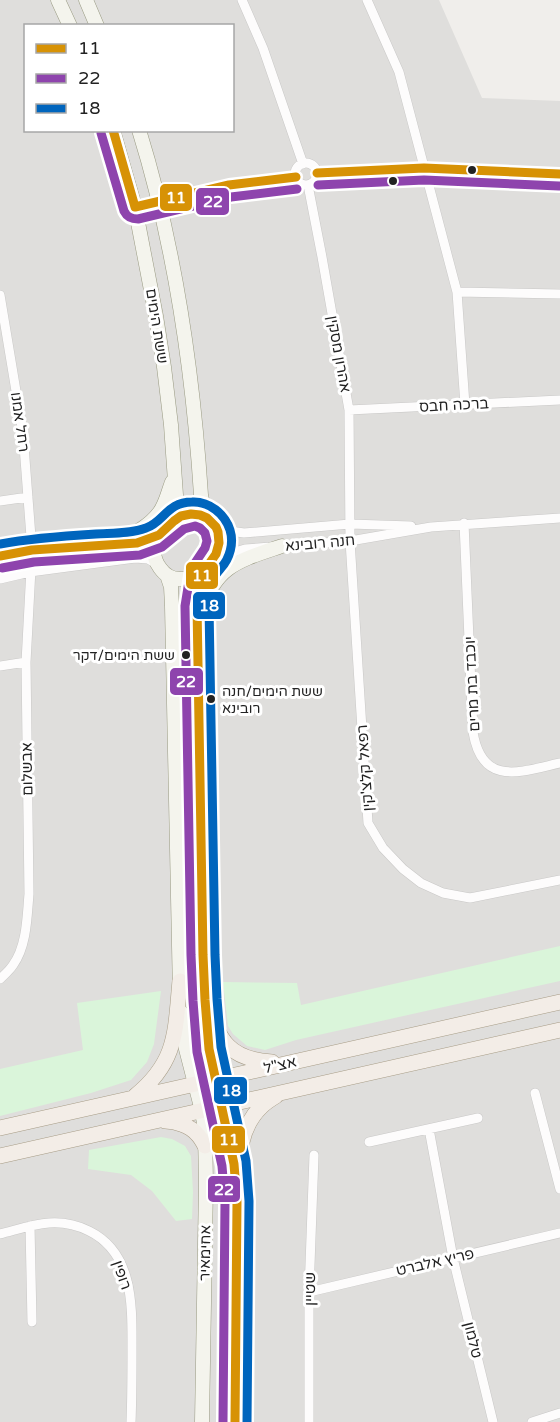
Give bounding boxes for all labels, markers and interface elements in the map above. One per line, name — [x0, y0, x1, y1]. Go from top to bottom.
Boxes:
legend — [24, 24, 234, 132]
text: 11 — [78, 37, 101, 59]
text: 22 — [78, 67, 101, 89]
text: 18 — [78, 97, 101, 119]
unlabelled marker — [466, 164, 478, 176]
unlabelled marker — [387, 175, 399, 187]
line badge: 11 — [159, 183, 193, 212]
line badge: 22 — [195, 187, 230, 216]
text: 11 — [166, 188, 186, 208]
text: 22 — [203, 192, 223, 212]
street label: ששת הימים — [142, 287, 172, 365]
street label: אהרון מסקין — [323, 314, 355, 394]
street label: רחל אמנו — [7, 391, 33, 453]
street label: ברכה חבס — [419, 394, 490, 416]
street label: חנה רובינא — [284, 531, 356, 555]
line badge: 11 — [185, 561, 219, 590]
text: 11 — [192, 566, 212, 586]
line badge: 18 — [192, 591, 226, 620]
text: 18 — [199, 596, 219, 616]
street label: יוכבד בת מרים — [461, 636, 483, 732]
place label: ששת הימים/דקר — [73, 647, 175, 664]
marker: ששת הימים/דקר — [180, 649, 192, 661]
line badge: 22 — [169, 667, 204, 696]
text: 22 — [176, 672, 196, 692]
place label: ששת הימים/חנה רובינא — [222, 683, 323, 717]
marker: ששת הימים/חנה רובינא — [205, 693, 217, 705]
street label: רפאל קלצ'קין — [353, 724, 377, 812]
street label: אבשלום — [18, 742, 36, 796]
street label: אצ"ל — [262, 1052, 298, 1078]
line badge: 18 — [213, 1076, 248, 1105]
text: 18 — [221, 1081, 241, 1101]
line badge: 11 — [211, 1125, 246, 1154]
text: 11 — [219, 1130, 239, 1150]
line badge: 22 — [207, 1175, 241, 1203]
text: 22 — [214, 1180, 234, 1200]
street label: אחימאיר — [196, 1225, 214, 1281]
street label: פריץ אלברט — [394, 1244, 476, 1280]
street label: רופין — [109, 1258, 135, 1292]
street label: שטיין — [301, 1272, 319, 1306]
street label: טלמון — [460, 1320, 486, 1360]

